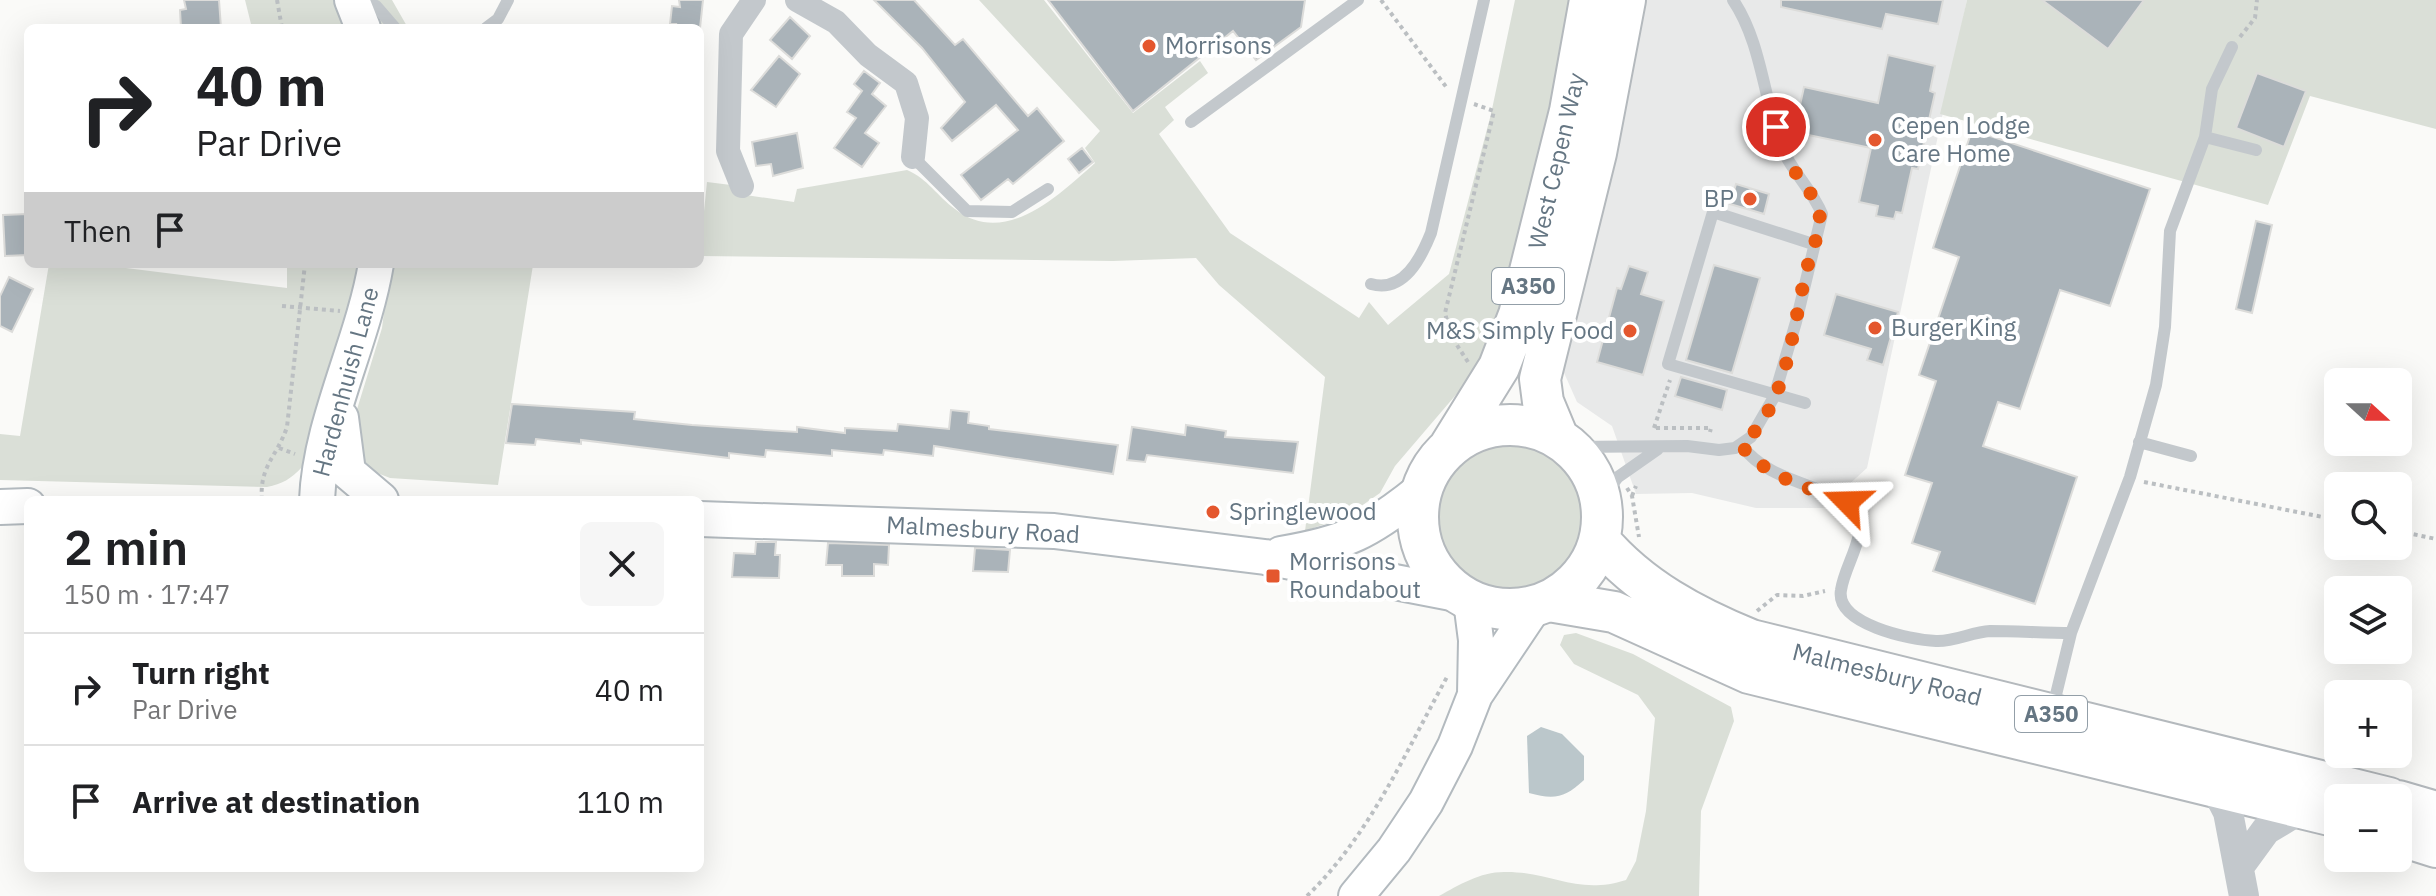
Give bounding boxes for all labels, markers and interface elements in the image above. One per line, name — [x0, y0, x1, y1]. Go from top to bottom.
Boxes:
place label: Morrisons — [1165, 29, 1272, 61]
marker: Morrisons — [1140, 37, 1158, 55]
text: 40 m — [196, 49, 326, 121]
icon: right — [64, 56, 168, 160]
street label: West Cepen Way — [1520, 69, 1592, 252]
pin — [1742, 93, 1810, 161]
icon: arrive — [1754, 105, 1798, 149]
place label: Cepen Lodge Care Home — [1891, 109, 2030, 169]
text: Par Drive — [196, 119, 342, 166]
marker: Cepen Lodge Care Home — [1866, 131, 1884, 149]
place label: BP — [1704, 182, 1734, 214]
marker: BP — [1741, 190, 1759, 208]
icon: arrive — [148, 208, 192, 252]
text: Then — [64, 211, 132, 250]
road number: A350 — [1492, 268, 1564, 304]
street label: Hardenhuish Lane — [304, 283, 386, 480]
place label: Burger King — [1891, 311, 2017, 343]
place label: M&S Simply Food — [1426, 314, 1614, 346]
marker: Burger King — [1866, 319, 1884, 337]
marker: M&S Simply Food — [1621, 322, 1639, 340]
north arrow — [2324, 368, 2412, 456]
map controls — [2324, 368, 2412, 872]
position arrow — [1805, 460, 1889, 544]
button: search — [2324, 472, 2412, 560]
place label: Springlewood — [1229, 495, 1377, 527]
marker: Springlewood — [1204, 503, 1222, 521]
street label: Malmesbury Road — [885, 508, 1081, 550]
text: 2 min — [64, 516, 188, 578]
button: close — [580, 522, 664, 606]
place label: Morrisons Roundabout — [1289, 545, 1421, 605]
marker: Morrisons Roundabout — [1264, 567, 1282, 585]
button: layers — [2324, 576, 2412, 664]
text: 150 m · 17:47 — [64, 577, 230, 611]
street label: Malmesbury Road — [1789, 635, 1985, 713]
text: Turn right — [132, 653, 270, 692]
icon: right — [64, 667, 108, 711]
text: 40 m — [595, 670, 664, 709]
button: + — [2324, 680, 2412, 768]
text: Par Drive — [132, 692, 237, 726]
road number: A350 — [2015, 696, 2087, 732]
icon: arrive — [64, 779, 108, 823]
text: Arrive at destination — [132, 782, 420, 821]
text: 110 m — [577, 782, 664, 821]
button: − — [2324, 784, 2412, 872]

